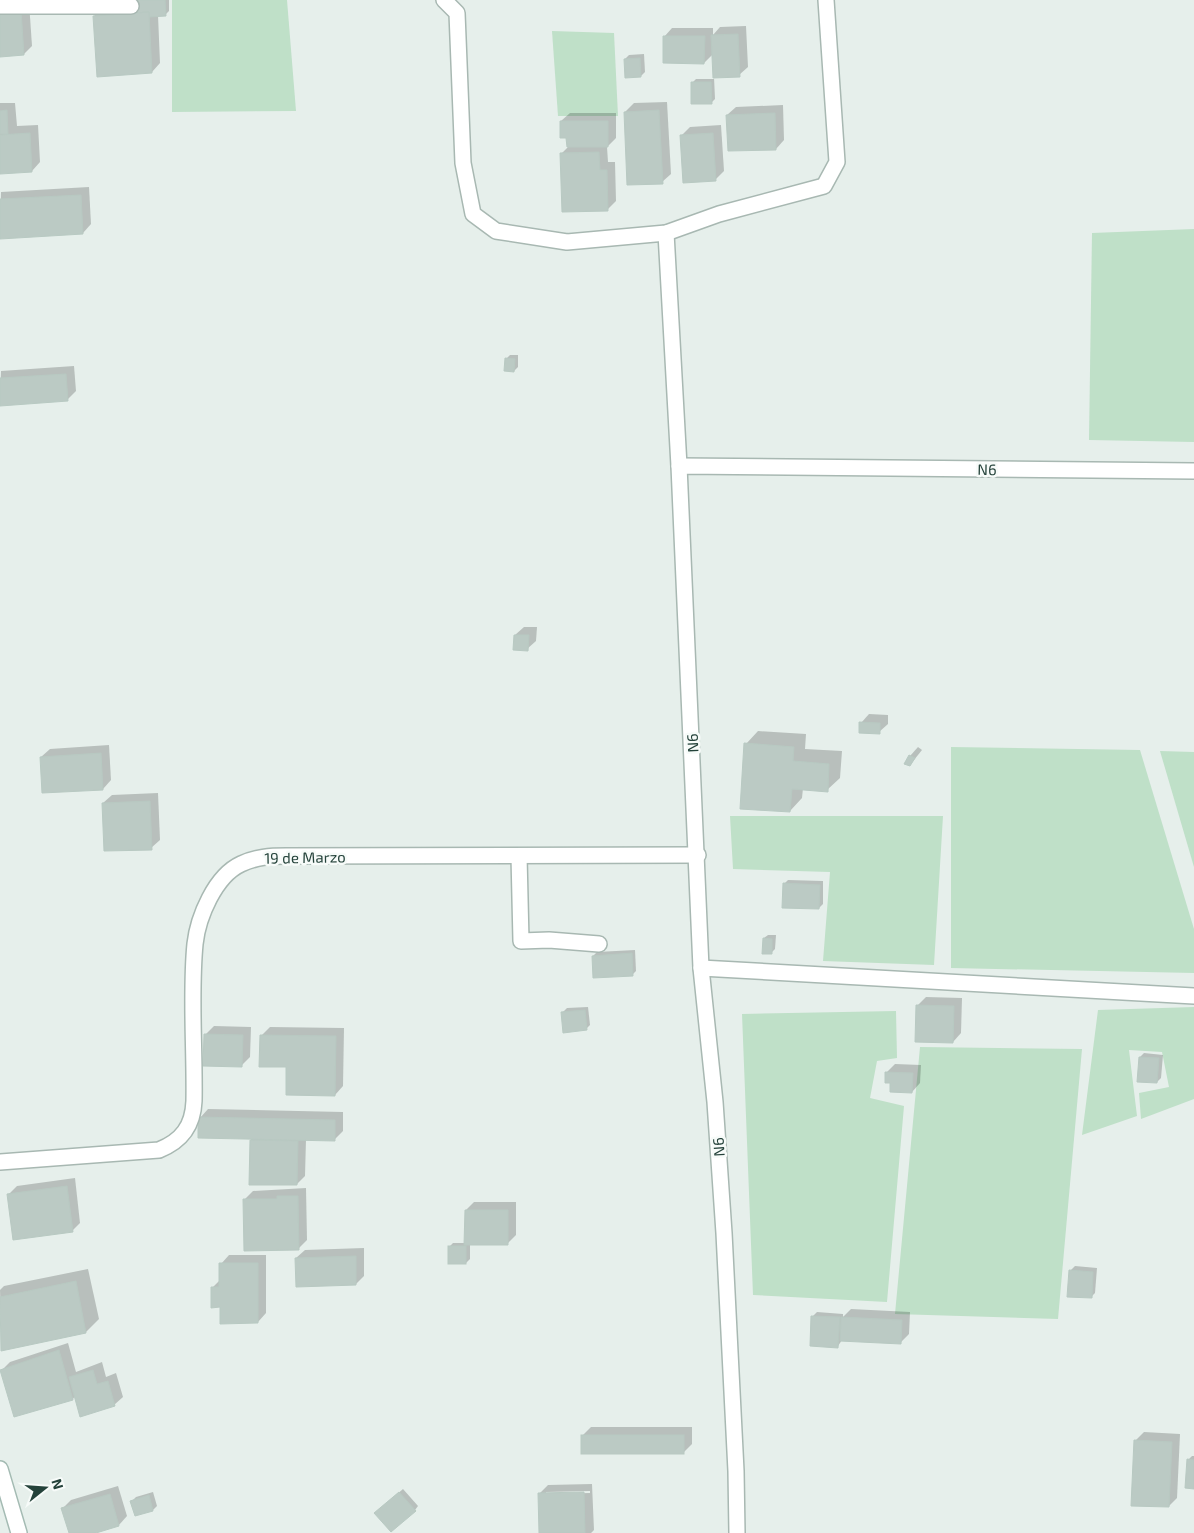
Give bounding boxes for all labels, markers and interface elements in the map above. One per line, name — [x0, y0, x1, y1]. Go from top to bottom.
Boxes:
street label: N6 — [977, 460, 997, 478]
street label: N6 — [683, 733, 701, 753]
street label: 19 de Marzo — [264, 847, 346, 867]
street label: N6 — [708, 1137, 728, 1157]
north arrow — [20, 1463, 70, 1513]
text: N — [48, 1477, 68, 1491]

